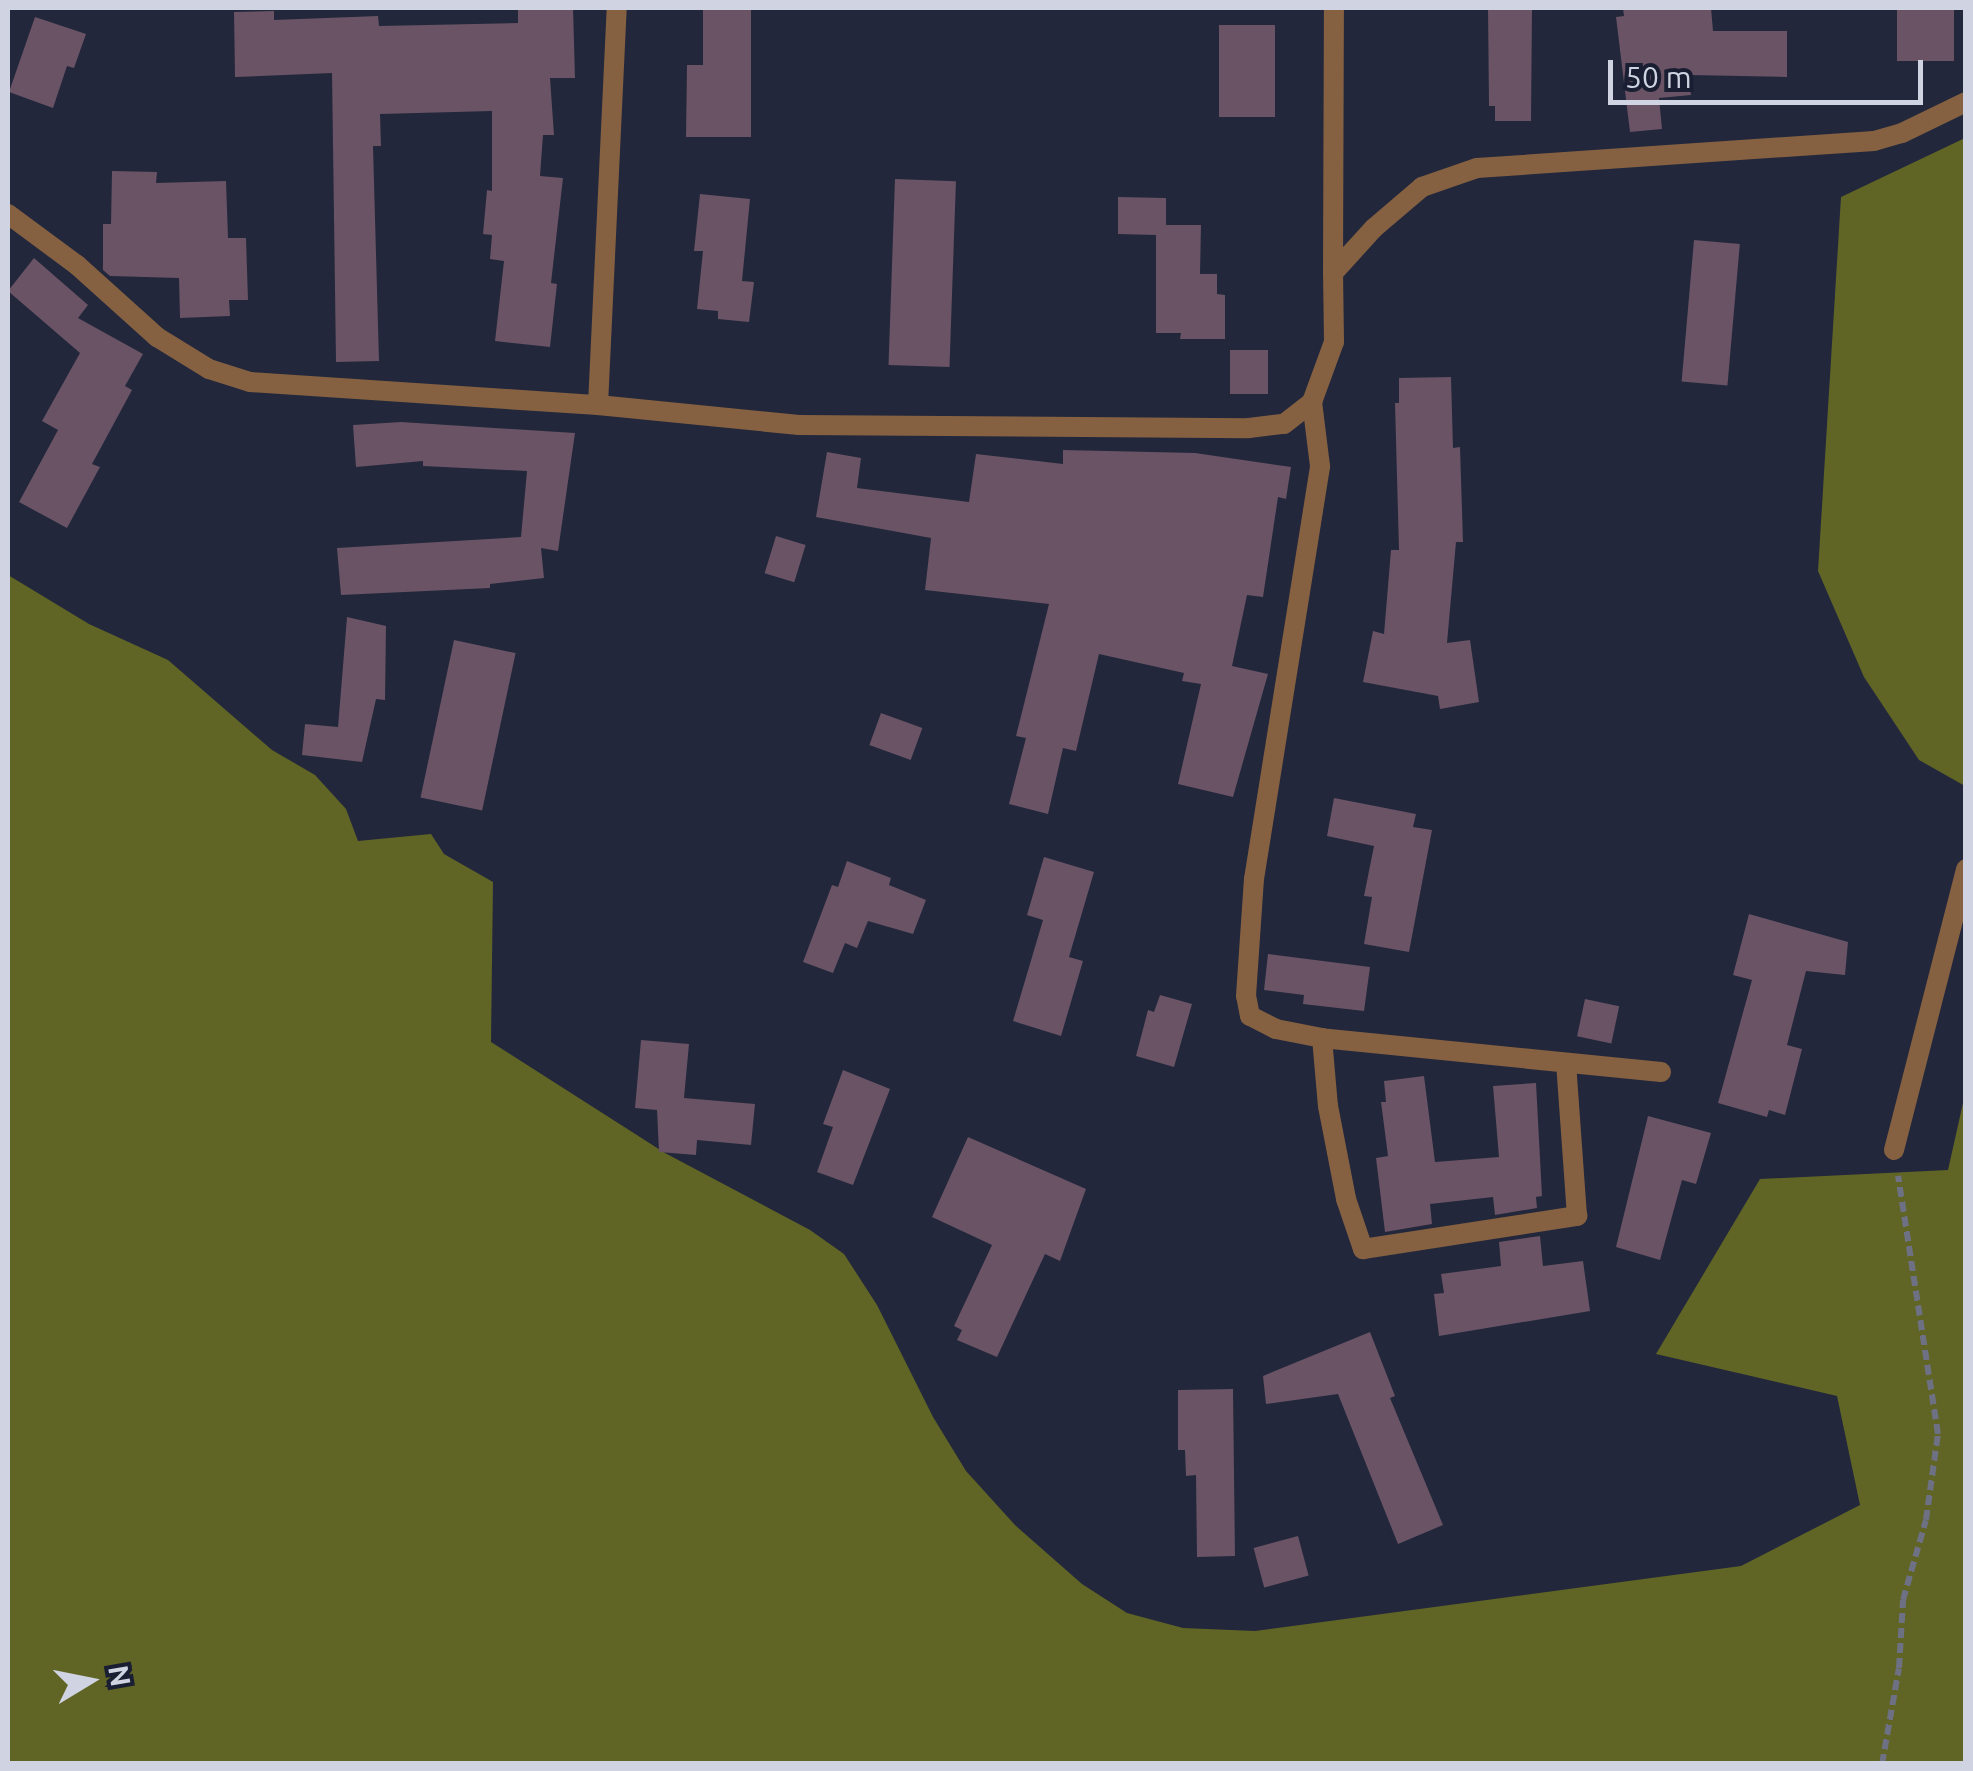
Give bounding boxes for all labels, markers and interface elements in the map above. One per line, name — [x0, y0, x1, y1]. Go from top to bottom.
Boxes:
scale bar — [1613, 40, 1928, 102]
text: 50 m — [1625, 60, 1692, 94]
north arrow — [40, 1631, 140, 1731]
text: N — [103, 1663, 137, 1689]

